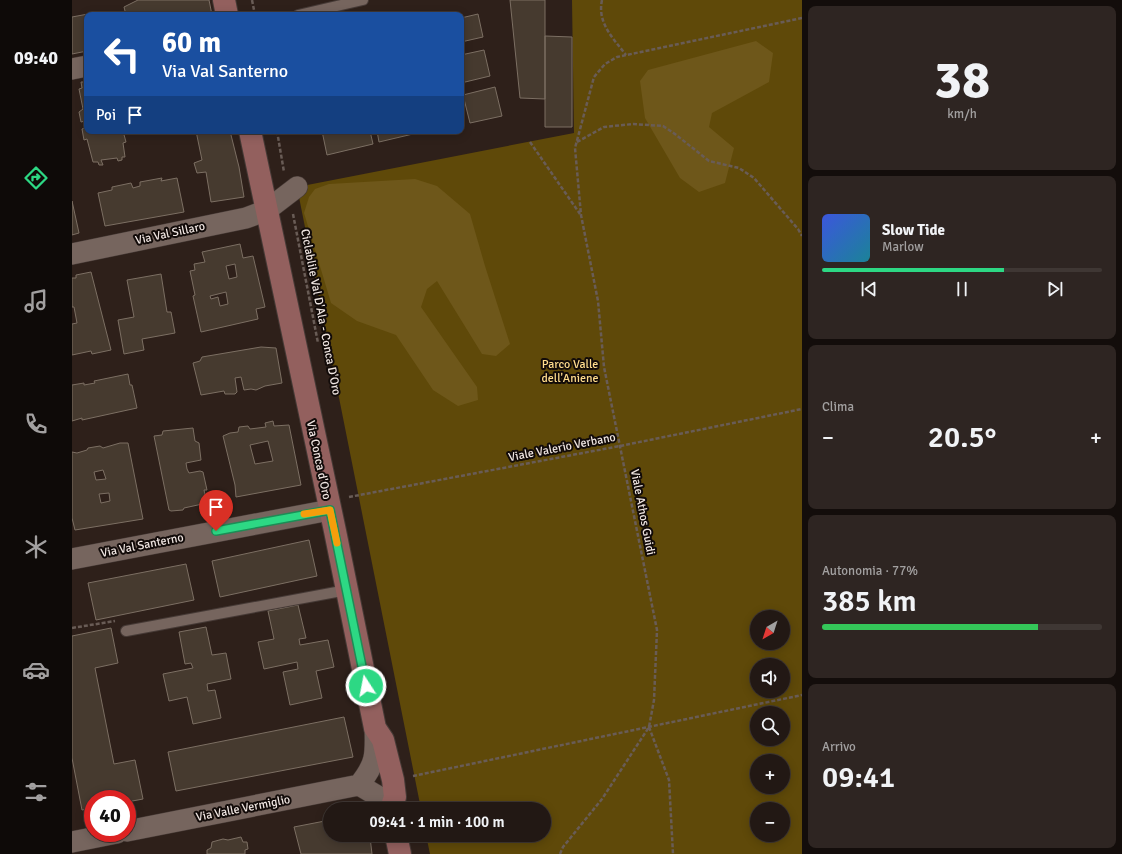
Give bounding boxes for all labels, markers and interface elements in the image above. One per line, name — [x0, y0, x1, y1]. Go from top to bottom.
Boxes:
text: 60 m — [162, 26, 221, 60]
icon: left — [96, 28, 148, 80]
text: 09:40 — [14, 47, 58, 69]
text: 38 — [934, 48, 990, 112]
text: Via Val Santerno — [162, 60, 288, 82]
icon: arrive — [124, 104, 146, 126]
text: Poi — [96, 106, 116, 124]
text: km/h — [947, 106, 977, 122]
icon: directions — [22, 164, 50, 192]
street label: Via Val Sillaro — [134, 219, 206, 248]
text: Slow Tide — [882, 221, 945, 239]
street label: Ciclablile Val D'Ala - Conca D'Oro — [297, 228, 344, 396]
text: Marlow — [882, 239, 924, 255]
icon: previous — [858, 278, 880, 300]
icon: pause — [951, 278, 973, 300]
icon: next — [1044, 278, 1066, 300]
icon: music — [22, 287, 50, 315]
park label: Parco Valle dell'Aniene — [541, 357, 599, 386]
text: Clima — [822, 399, 854, 415]
icon: phone — [22, 410, 50, 438]
street label: Via Conca d'Oro — [303, 419, 334, 501]
text: 20.5° — [928, 419, 996, 456]
text: − — [822, 424, 834, 451]
text: + — [1090, 424, 1102, 451]
street label: Viale Valerio Verbano — [507, 430, 617, 465]
street label: Viale Athos Guidi — [627, 468, 658, 556]
pin — [199, 490, 233, 531]
icon: arrive — [205, 496, 227, 518]
street label: Via Val Santerno — [99, 530, 185, 561]
icon: climate — [22, 533, 50, 561]
text: Autonomia · 77% — [822, 563, 918, 579]
text: 385 km — [822, 583, 917, 620]
north arrow — [750, 610, 790, 650]
map controls — [750, 610, 790, 842]
icon: car — [22, 656, 50, 684]
button: sound — [750, 658, 790, 698]
position arrow — [345, 665, 387, 707]
button: search — [750, 706, 790, 746]
text: Arrivo — [822, 739, 856, 755]
button: + — [750, 754, 790, 794]
text: 09:41 — [822, 759, 895, 796]
icon: filters — [22, 778, 50, 806]
speed limit sign: 40 — [84, 790, 136, 842]
street label: Via Valle Vermiglio — [195, 792, 291, 825]
button: − — [750, 802, 790, 842]
text: 09:41 · 1 min · 100 m — [370, 813, 504, 831]

